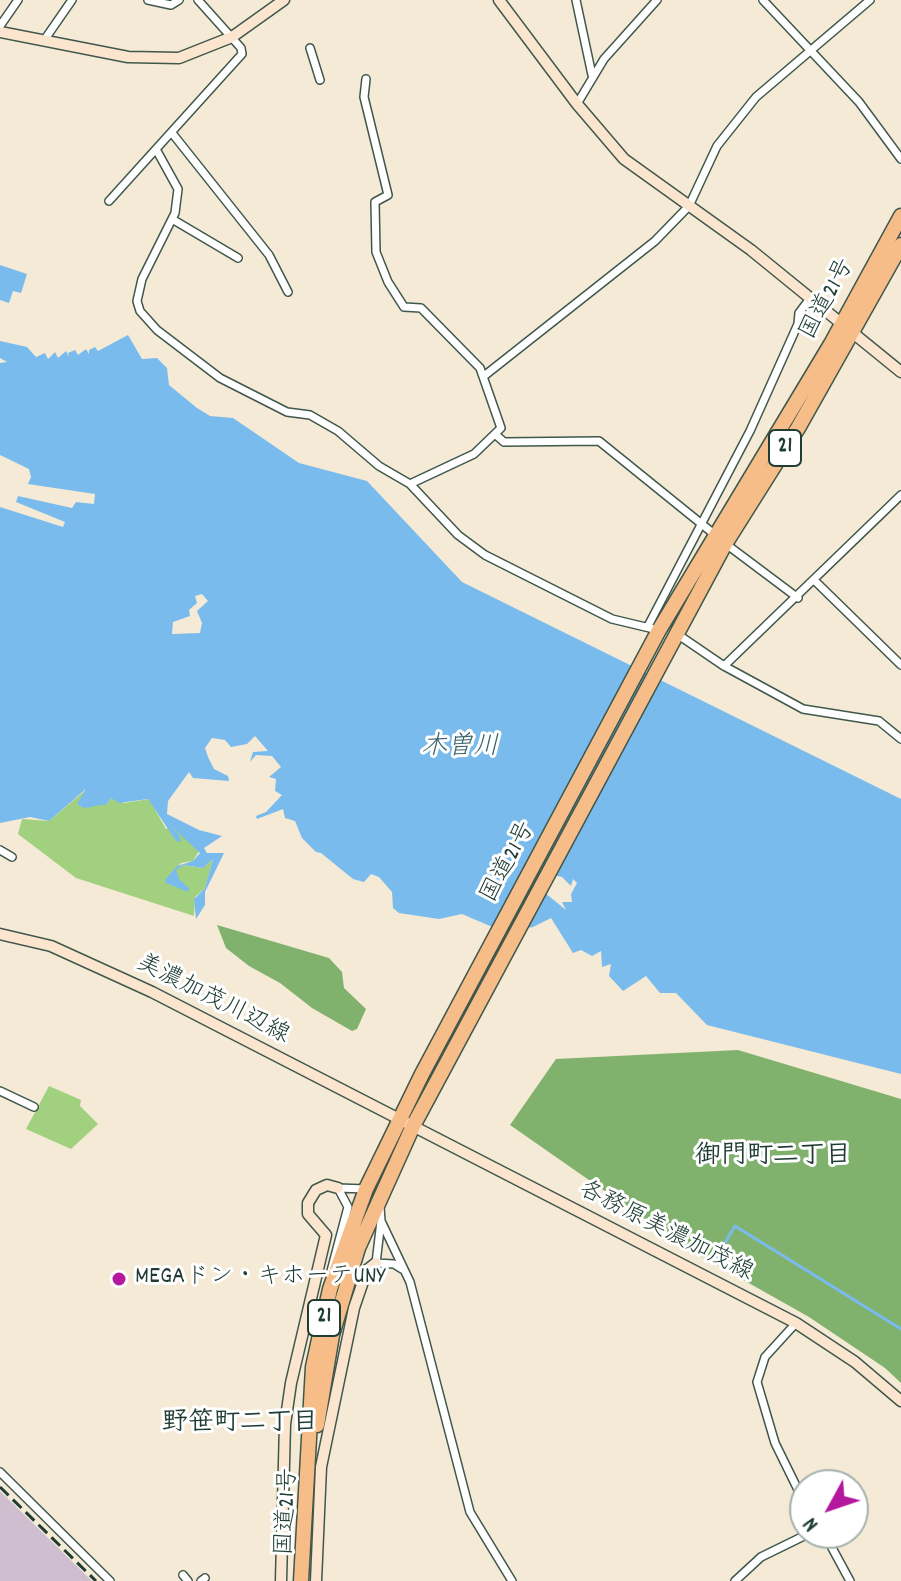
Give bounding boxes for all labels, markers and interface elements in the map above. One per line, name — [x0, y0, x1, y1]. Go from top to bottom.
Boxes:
street label: 国道21号 — [796, 255, 862, 345]
road number: 21 — [769, 430, 801, 466]
water label: 木曽川 — [421, 733, 499, 765]
street label: 国道21号 — [477, 818, 543, 908]
street label: 美濃加茂川辺線 — [131, 950, 293, 1052]
district label: 御門町二丁目 — [695, 1142, 851, 1174]
street label: 各務原美濃加茂線 — [573, 1177, 757, 1289]
place label: MEGAドン・キホーテUNY — [135, 1265, 385, 1293]
marker: MEGAドン・キホーテUNY — [110, 1270, 128, 1288]
road number: 21 — [308, 1300, 340, 1336]
district label: 野笹町二丁目 — [162, 1409, 318, 1441]
street label: 国道21号 — [272, 1467, 306, 1557]
north arrow — [789, 1469, 869, 1549]
text: N — [796, 1509, 827, 1538]

